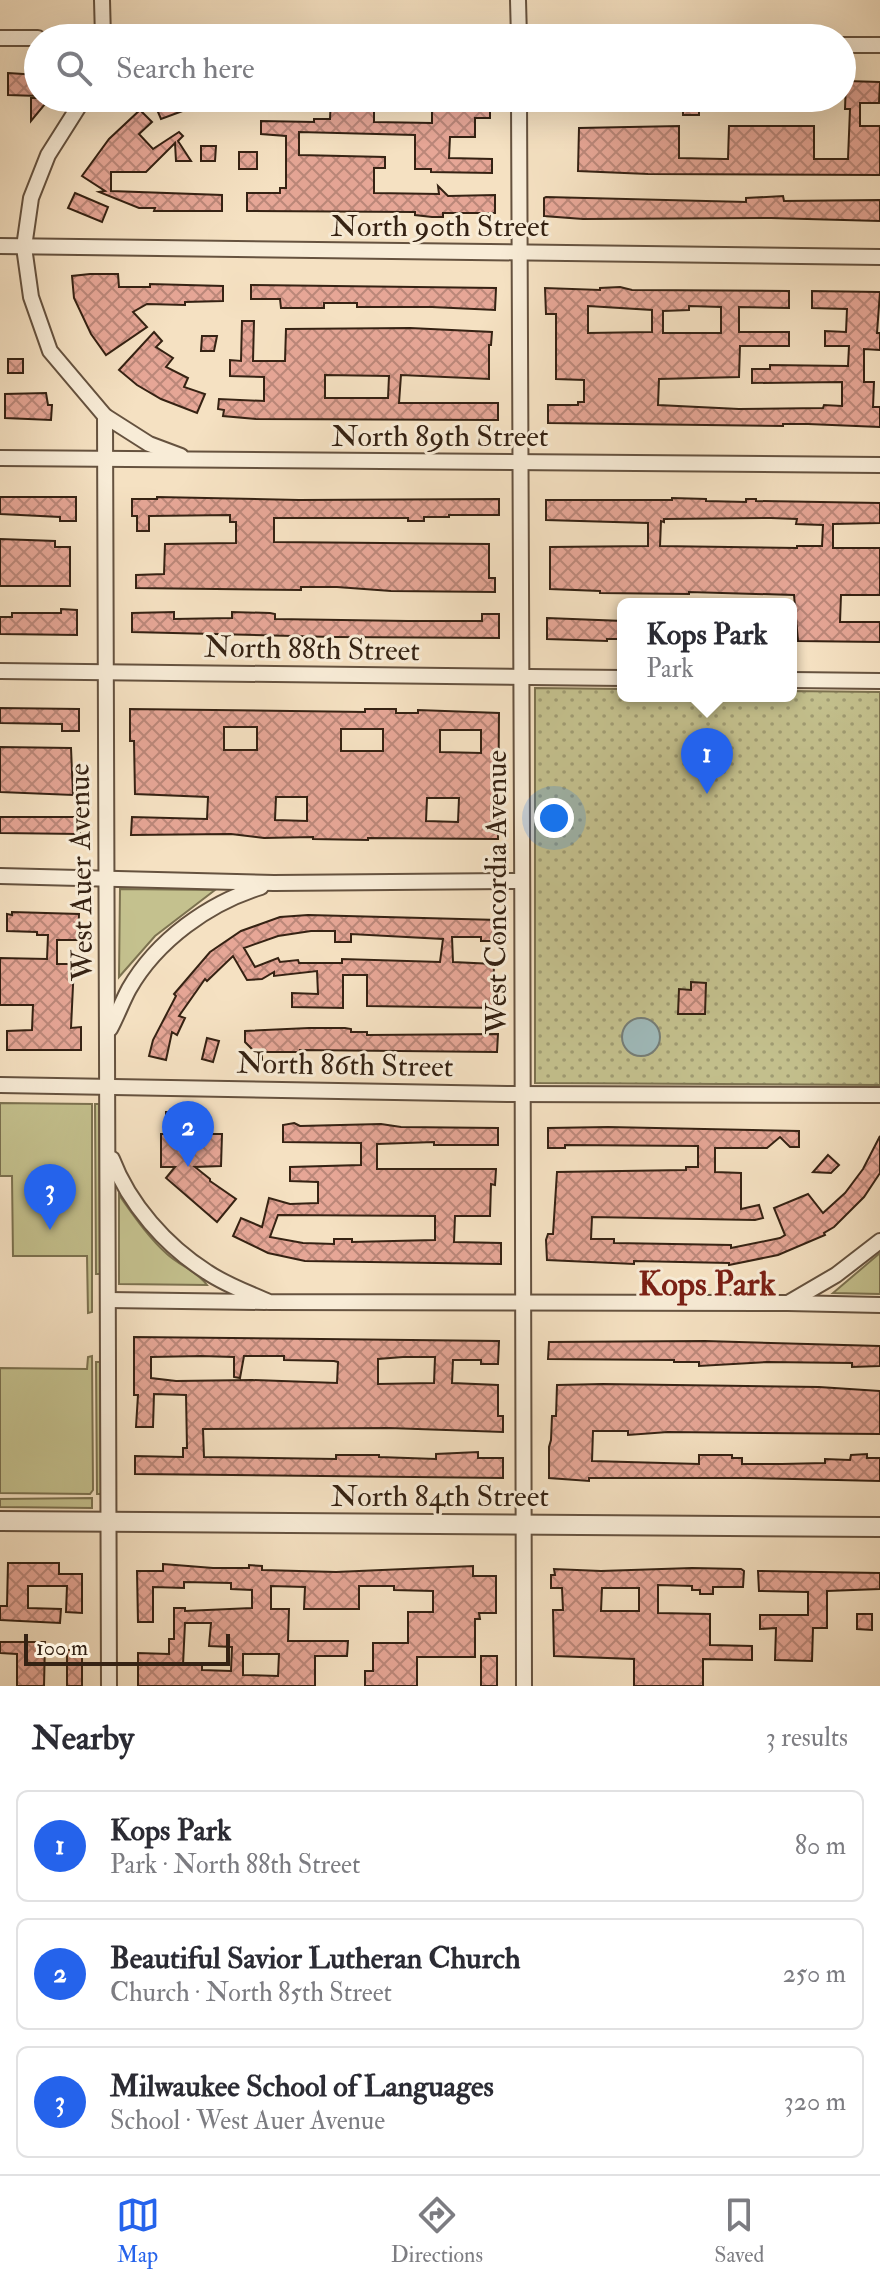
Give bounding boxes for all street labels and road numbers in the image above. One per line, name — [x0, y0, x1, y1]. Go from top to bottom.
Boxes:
street label: North 90th Street — [331, 208, 549, 245]
street label: North 89th Street — [331, 418, 549, 455]
street label: North 88th Street — [204, 629, 420, 669]
street label: West Concordia Avenue — [478, 750, 515, 1035]
street label: West Auer Avenue — [61, 763, 101, 982]
street label: North 86th Street — [236, 1045, 454, 1085]
street label: North 84th Street — [331, 1478, 549, 1515]

